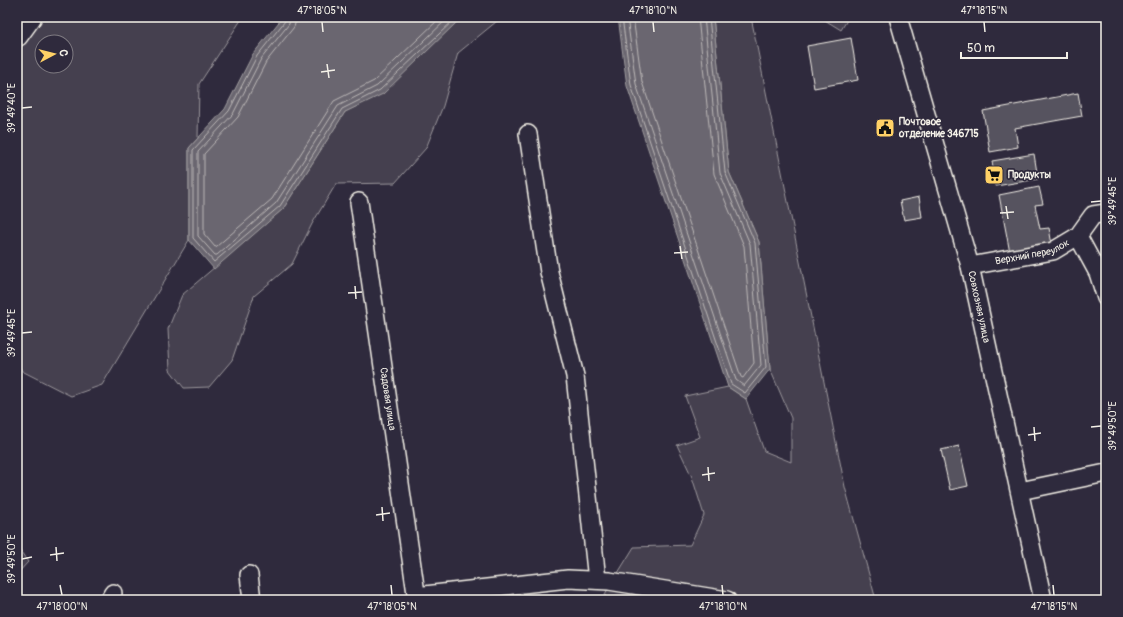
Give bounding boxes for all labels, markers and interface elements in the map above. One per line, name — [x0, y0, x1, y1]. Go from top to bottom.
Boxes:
text: 47°18'05"N — [297, 5, 347, 17]
text: 47°18'10"N — [629, 5, 677, 17]
text: 47°18'15"N — [961, 5, 1008, 17]
north arrow — [34, 34, 74, 74]
scale bar — [961, 34, 1067, 60]
text: 50 m — [967, 41, 995, 56]
text: С — [57, 49, 70, 57]
text: 39°49'40"E — [6, 83, 18, 133]
place label: Почтовое отделение 346715 — [898, 116, 979, 140]
public building icon: Почтовое отделение 346715 — [874, 117, 896, 139]
supermarket icon: Продукты — [983, 164, 1005, 186]
place label: Продукты — [1008, 169, 1052, 181]
text: 39°49'45"E — [1107, 177, 1119, 225]
street label: Верхний переулок — [994, 237, 1071, 267]
street label: Совхозная улица — [965, 270, 993, 344]
text: 39°49'45"E — [6, 309, 18, 357]
street label: Садовая улица — [377, 367, 398, 432]
text: 39°49'50"E — [1107, 401, 1119, 451]
text: 39°49'50"E — [6, 534, 18, 584]
text: 47°18'00"N — [37, 601, 88, 613]
text: 47°18'05"N — [367, 601, 417, 613]
text: 47°18'10"N — [699, 601, 747, 613]
text: 47°18'15"N — [1031, 601, 1078, 613]

